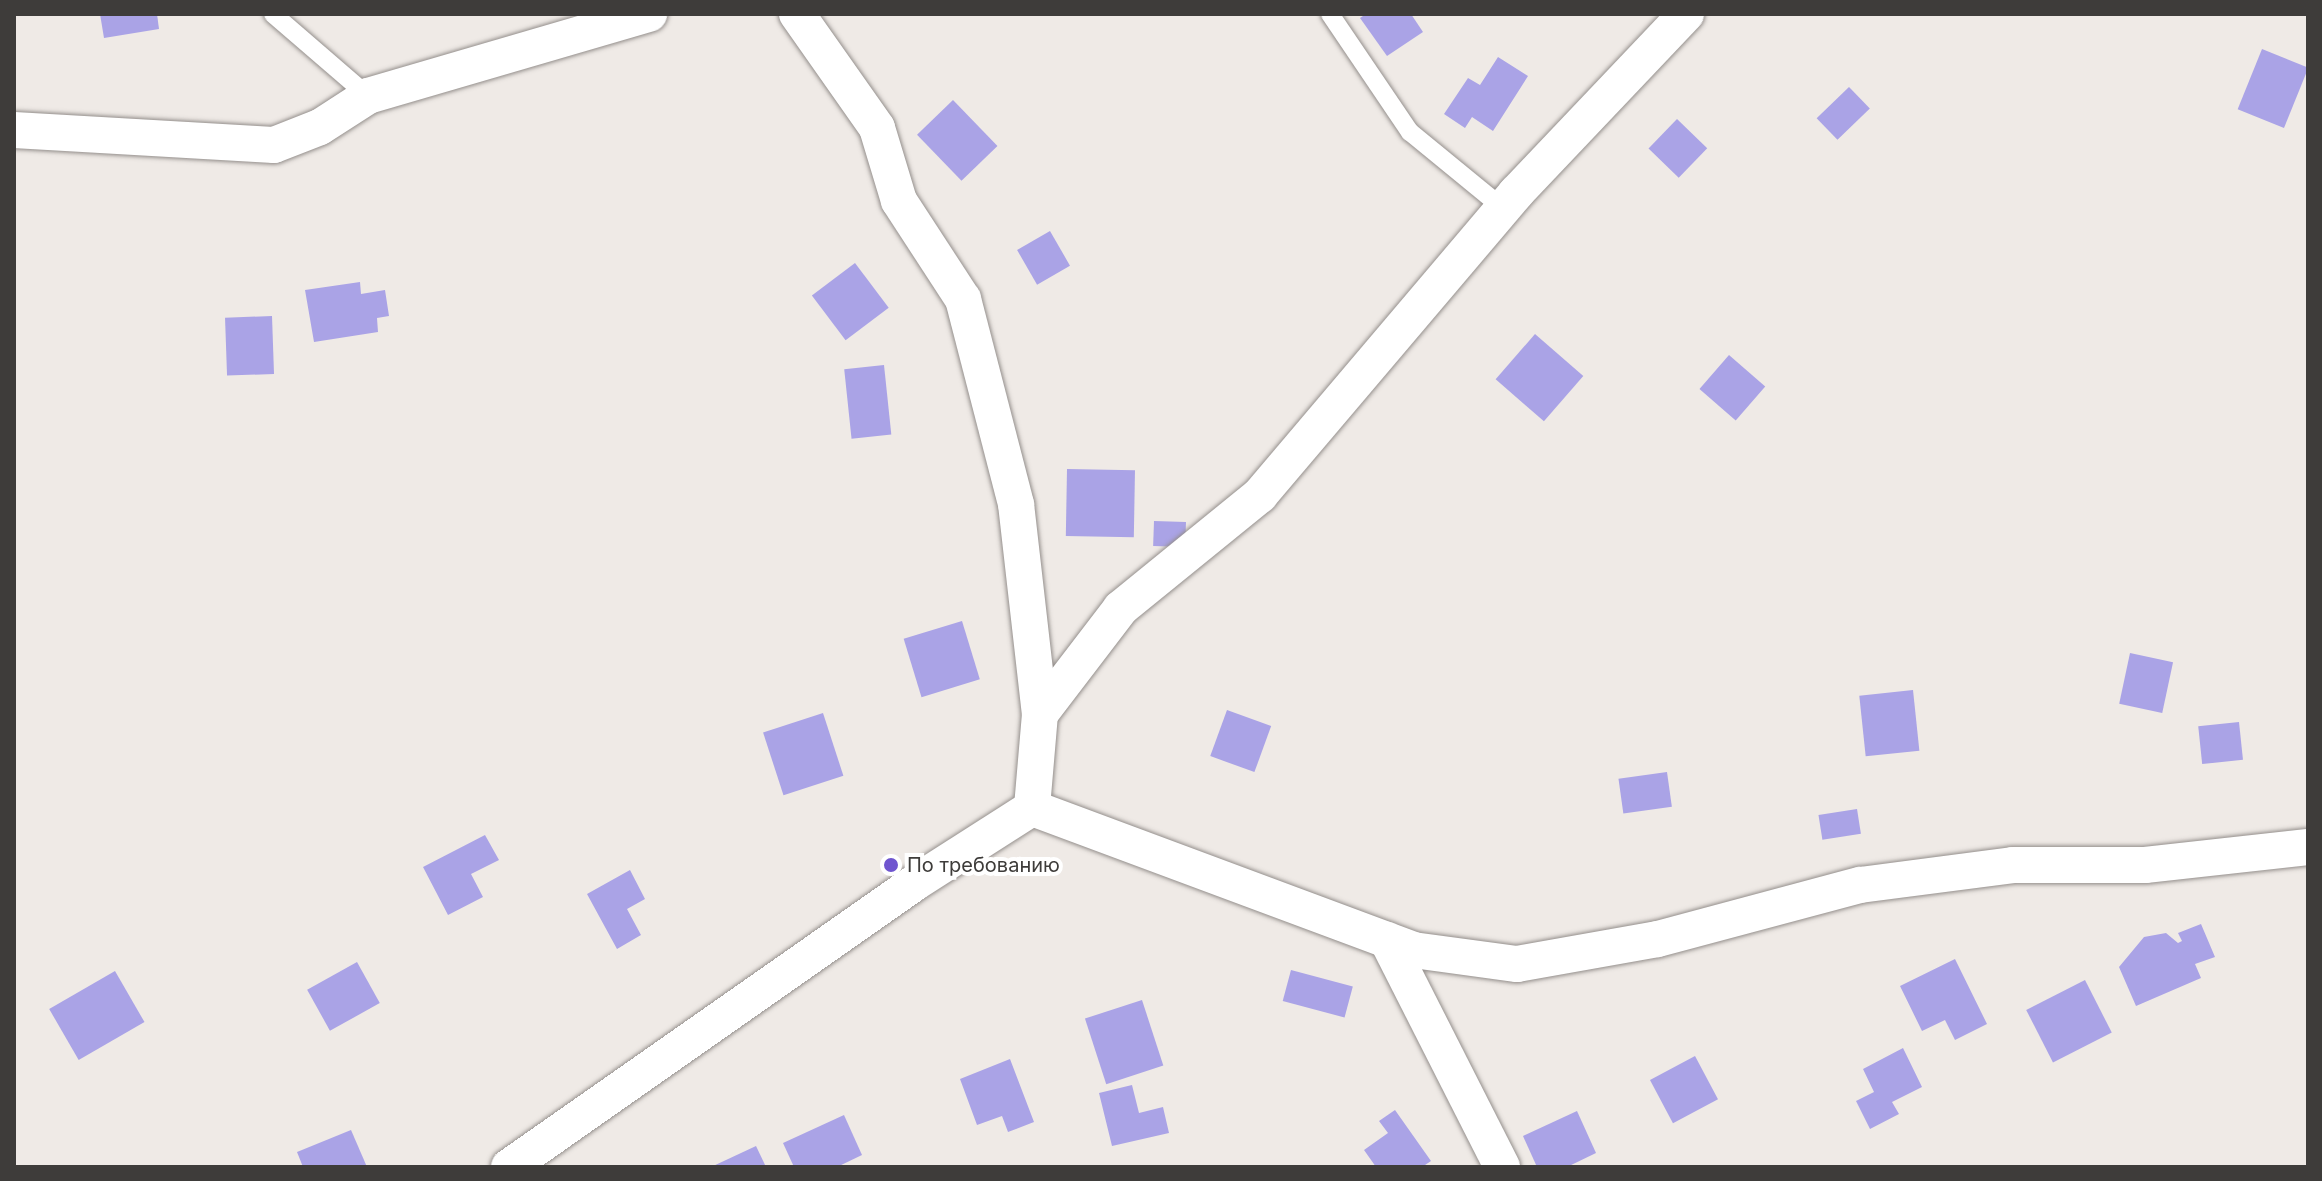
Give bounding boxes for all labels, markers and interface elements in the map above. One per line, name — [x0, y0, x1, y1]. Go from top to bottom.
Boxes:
place label: По требованию — [907, 853, 1060, 877]
marker: По требованию — [882, 856, 900, 874]

